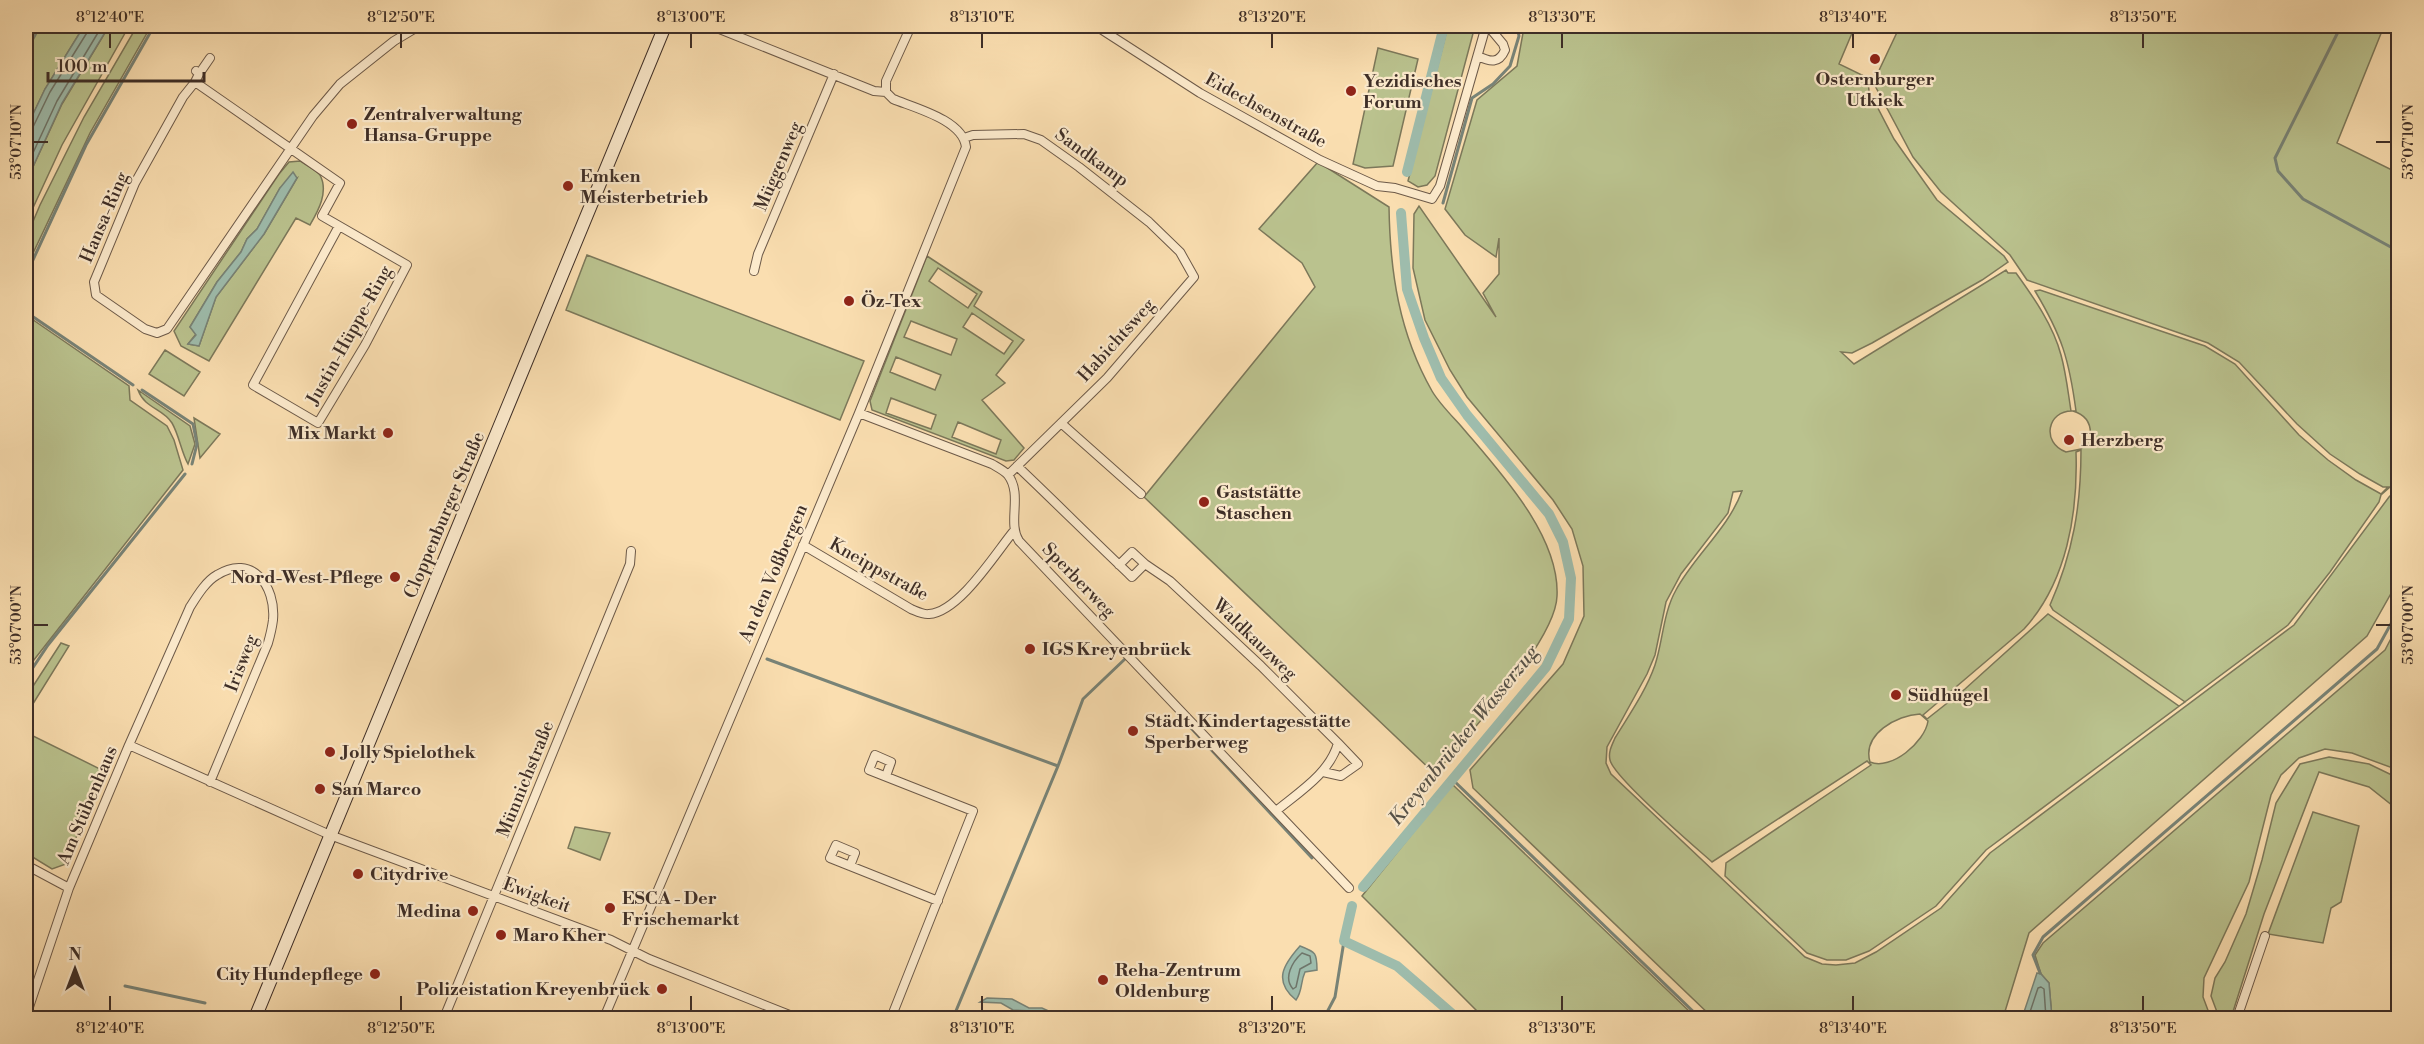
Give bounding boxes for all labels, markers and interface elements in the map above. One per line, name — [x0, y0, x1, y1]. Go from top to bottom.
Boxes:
text: 8°12'40"E — [76, 8, 144, 27]
text: 8°12'50"E — [367, 8, 435, 27]
text: 8°13'00"E — [657, 8, 725, 27]
text: 8°13'10"E — [950, 8, 1014, 27]
text: 8°13'20"E — [1238, 8, 1306, 27]
text: 8°13'30"E — [1528, 8, 1596, 27]
text: 8°13'40"E — [1819, 8, 1887, 27]
text: 8°13'50"E — [2109, 8, 2177, 27]
scale bar — [48, 45, 204, 83]
marker: Osternburger Utkiek — [1868, 52, 1882, 66]
text: 100 m — [57, 55, 108, 78]
street label: Eidechsenstraße — [1201, 68, 1331, 153]
place label: Osternburger Utkiek — [1815, 68, 1935, 112]
place label: Yezidisches Forum — [1363, 70, 1462, 114]
marker: Yezidisches Forum — [1344, 84, 1358, 98]
place label: Zentralverwaltung Hansa-Gruppe — [364, 103, 523, 147]
text: 53°07'10"N — [7, 104, 26, 180]
text: 53°07'10"N — [2399, 104, 2418, 180]
marker: Zentralverwaltung Hansa-Gruppe — [345, 117, 359, 131]
street label: Müggenweg — [749, 117, 808, 214]
street label: Sandkamp — [1050, 123, 1133, 192]
place label: Emken Meisterbetrieb — [580, 165, 708, 209]
street label: Hansa-Ring — [75, 168, 134, 266]
marker: Emken Meisterbetrieb — [561, 179, 575, 193]
street label: Justin-Hüppe-Ring — [301, 261, 398, 410]
place label: Öz-Tex — [861, 290, 922, 313]
street label: Habichtsweg — [1073, 293, 1160, 387]
marker: Öz-Tex — [842, 294, 856, 308]
place label: Mix Markt — [288, 422, 377, 445]
marker: Mix Markt — [381, 426, 395, 440]
street label: Cloppenburger Straße — [399, 428, 490, 602]
place label: Herzberg — [2081, 429, 2164, 452]
marker: Herzberg — [2062, 433, 2076, 447]
place label: Gaststätte Staschen — [1216, 481, 1302, 525]
marker: Gaststätte Staschen — [1197, 495, 1211, 509]
street label: An den Voßbergen — [734, 500, 813, 647]
street label: Kneippstraße — [825, 533, 932, 606]
street label: Sperberweg — [1037, 538, 1121, 623]
place label: Nord-West-Pflege — [231, 566, 383, 589]
marker: Nord-West-Pflege — [388, 570, 402, 584]
text: 53°07'00"N — [7, 585, 26, 665]
text: 53°07'00"N — [2399, 585, 2418, 665]
street label: Waldkauzweg — [1207, 593, 1302, 686]
street label: Irisweg — [220, 631, 263, 695]
place label: IGS Kreyenbrück — [1042, 638, 1192, 661]
water label: Kreyenbrücker Wasserzug — [1384, 639, 1546, 831]
marker: IGS Kreyenbrück — [1023, 642, 1037, 656]
place label: Südhügel — [1908, 684, 1989, 707]
marker: Südhügel — [1889, 688, 1903, 702]
place label: Städt. Kindertagesstätte Sperberweg — [1145, 710, 1351, 754]
street label: Münnichstraße — [492, 718, 559, 841]
marker: Städt. Kindertagesstätte Sperberweg — [1126, 724, 1140, 738]
place label: Jolly Spielothek — [339, 741, 476, 764]
street label: Am Stübenhaus — [52, 742, 123, 869]
marker: Jolly Spielothek — [323, 745, 337, 759]
place label: San Marco — [332, 778, 421, 801]
marker: San Marco — [313, 782, 327, 796]
place label: Citydrive — [370, 863, 449, 886]
marker: Citydrive — [351, 867, 365, 881]
street label: Ewigkeit — [500, 873, 574, 919]
place label: ESCA - Der Frischemarkt — [622, 887, 740, 931]
place label: Medina — [397, 900, 461, 923]
marker: ESCA - Der Frischemarkt — [603, 901, 617, 915]
marker: Medina — [466, 904, 480, 918]
place label: Maro Kher — [513, 924, 606, 947]
marker: Maro Kher — [494, 928, 508, 942]
north arrow — [45, 939, 105, 999]
text: N — [69, 945, 82, 965]
place label: Reha-Zentrum Oldenburg — [1115, 959, 1242, 1003]
place label: City Hundepflege — [216, 963, 363, 986]
marker: City Hundepflege — [368, 967, 382, 981]
marker: Reha-Zentrum Oldenburg — [1096, 973, 1110, 987]
place label: Polizeistation Kreyenbrück — [416, 978, 651, 1001]
marker: Polizeistation Kreyenbrück — [655, 982, 669, 996]
text: 8°12'40"E — [76, 1019, 144, 1038]
text: 8°12'50"E — [367, 1019, 435, 1038]
text: 8°13'00"E — [657, 1019, 725, 1038]
text: 8°13'10"E — [950, 1019, 1014, 1038]
text: 8°13'20"E — [1238, 1019, 1306, 1038]
text: 8°13'30"E — [1528, 1019, 1596, 1038]
text: 8°13'40"E — [1819, 1019, 1887, 1038]
text: 8°13'50"E — [2109, 1019, 2177, 1038]

